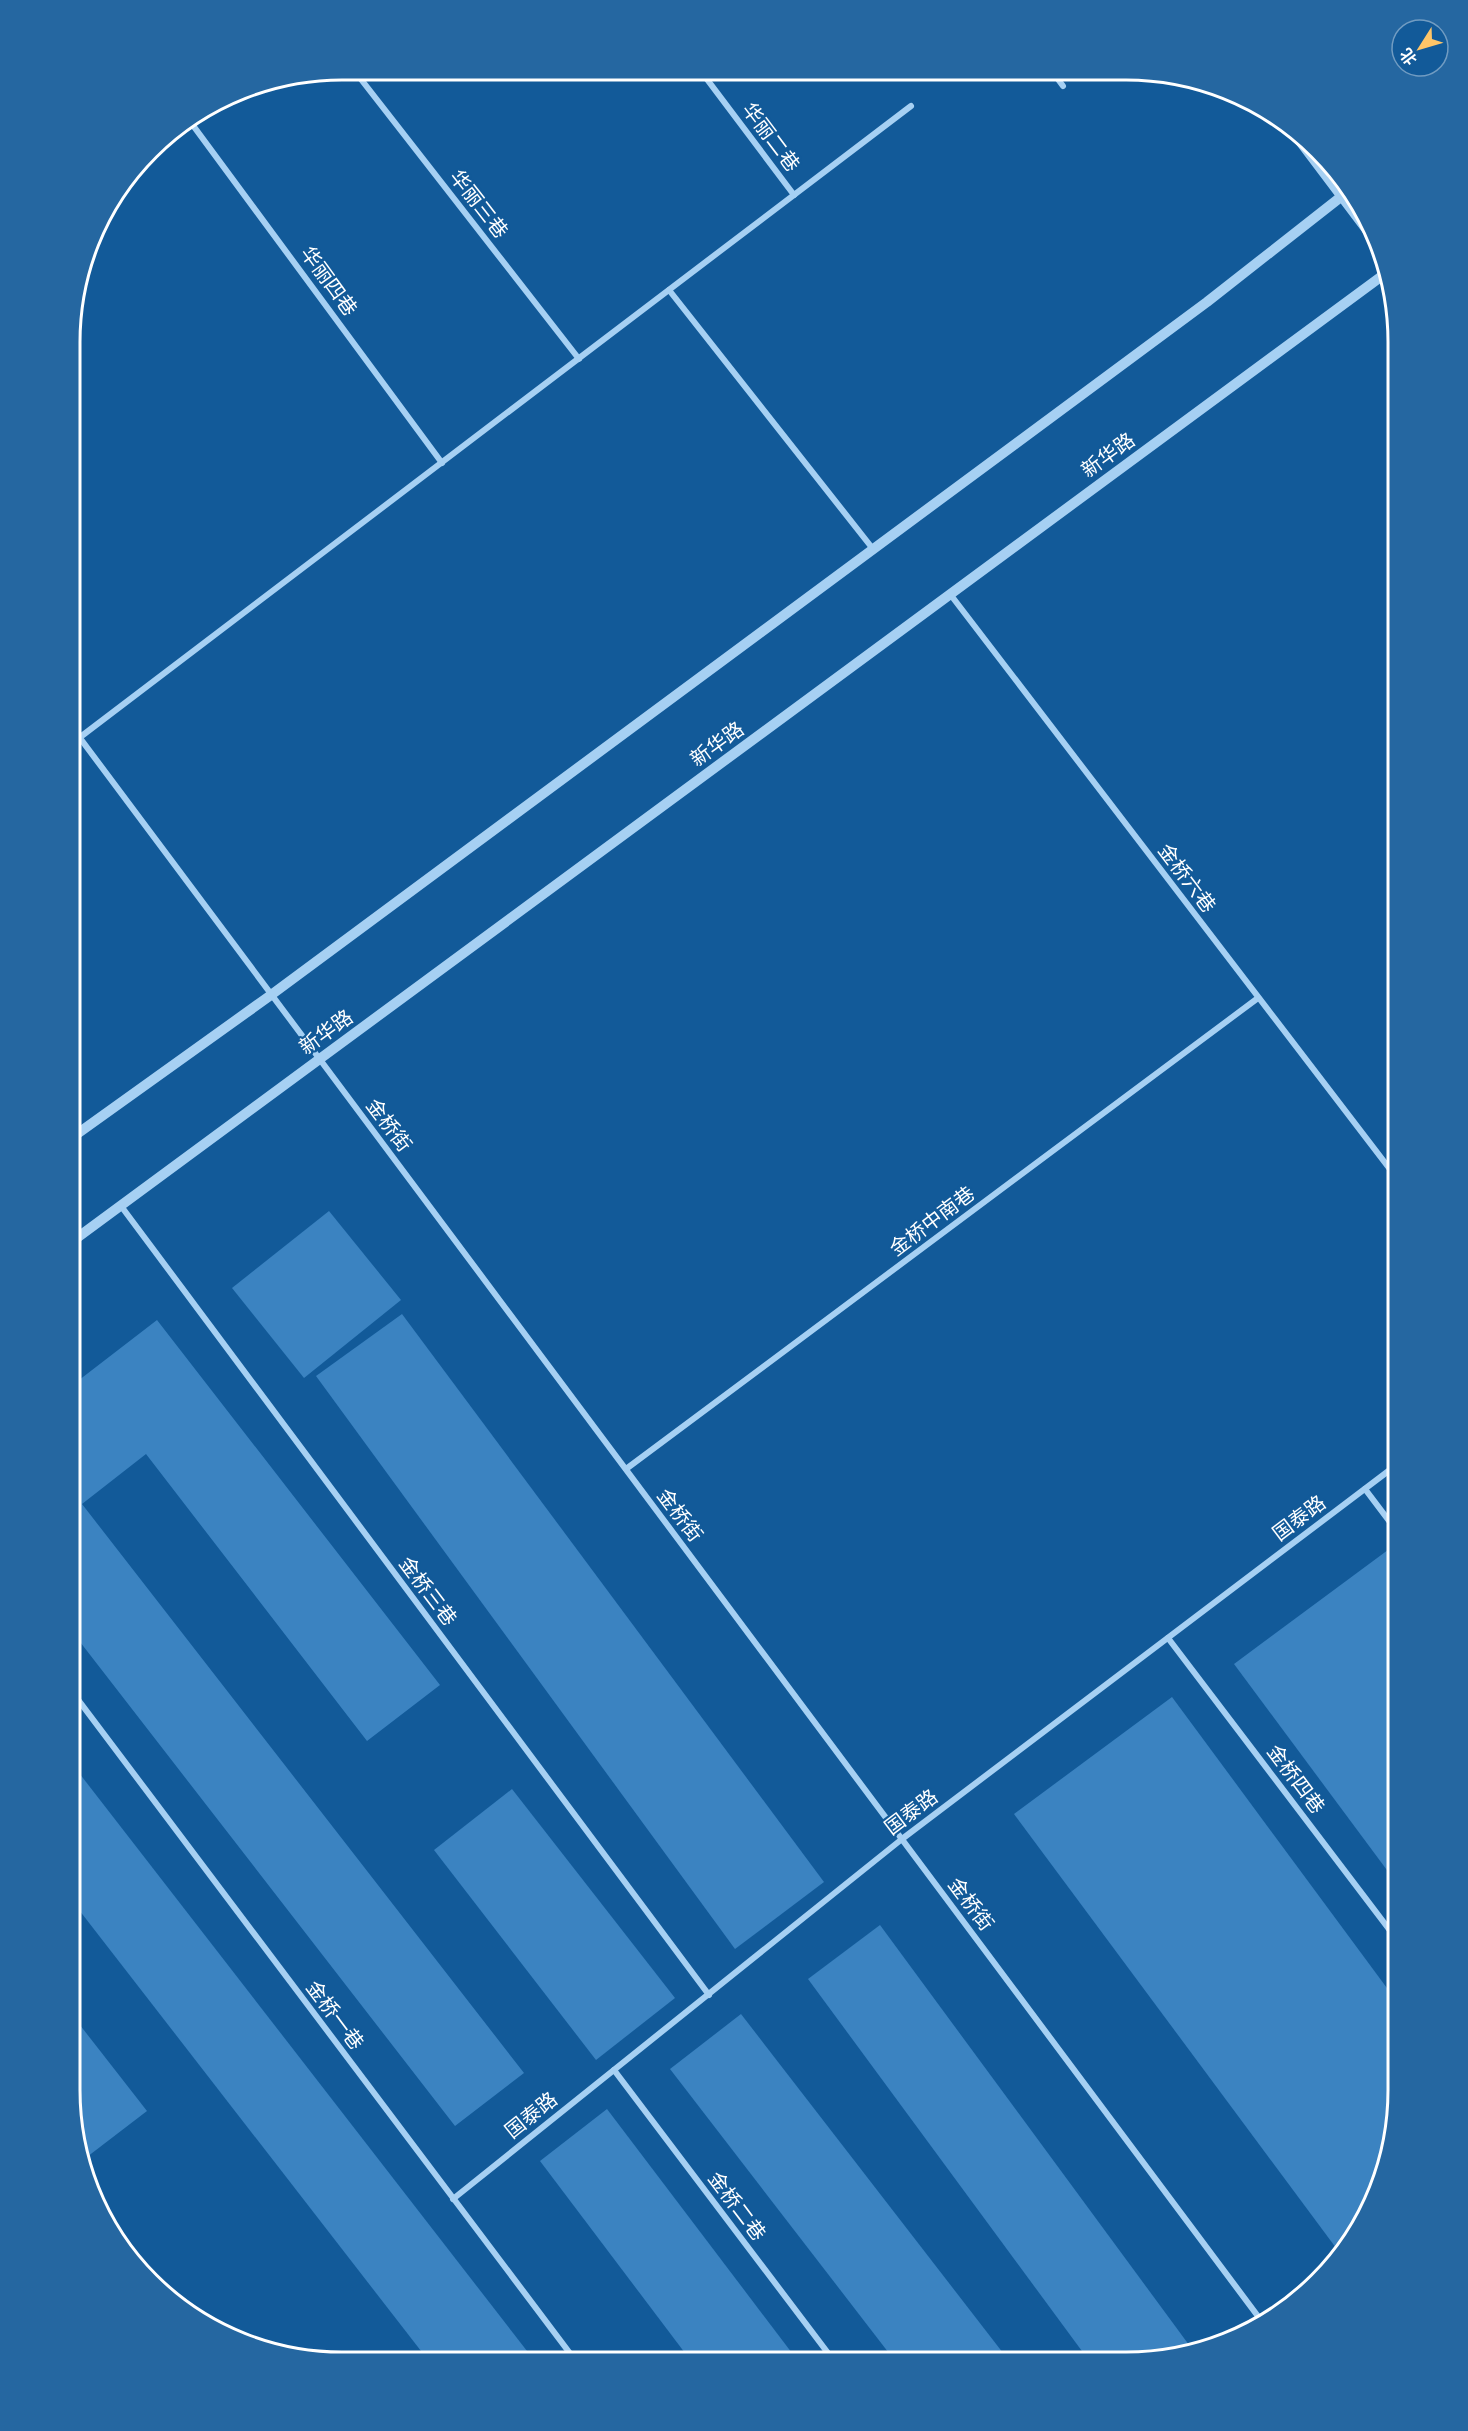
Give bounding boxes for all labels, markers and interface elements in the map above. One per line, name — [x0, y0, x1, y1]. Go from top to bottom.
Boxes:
north arrow — [1390, 18, 1450, 78]
text: 北 — [1394, 44, 1422, 70]
street label: 华丽二巷 — [737, 97, 806, 177]
street label: 华丽三巷 — [444, 164, 515, 244]
street label: 华丽四巷 — [295, 240, 364, 321]
street label: 新华路 — [1076, 426, 1140, 483]
street label: 新华路 — [685, 715, 749, 772]
street label: 金桥六巷 — [1153, 838, 1222, 918]
street label: 新华路 — [294, 1003, 358, 1060]
street label: 金桥街 — [361, 1093, 418, 1157]
street label: 金桥中南巷 — [884, 1180, 980, 1261]
street label: 金桥街 — [652, 1483, 709, 1547]
street label: 国泰路 — [1267, 1489, 1331, 1546]
street label: 金桥三巷 — [394, 1551, 463, 1631]
street label: 金桥四巷 — [1262, 1739, 1331, 1819]
street label: 国泰路 — [879, 1783, 943, 1840]
street label: 金桥街 — [943, 1872, 1000, 1936]
street label: 金桥一巷 — [301, 1975, 370, 2055]
street label: 国泰路 — [499, 2085, 562, 2144]
street label: 金桥二巷 — [703, 2166, 772, 2246]

